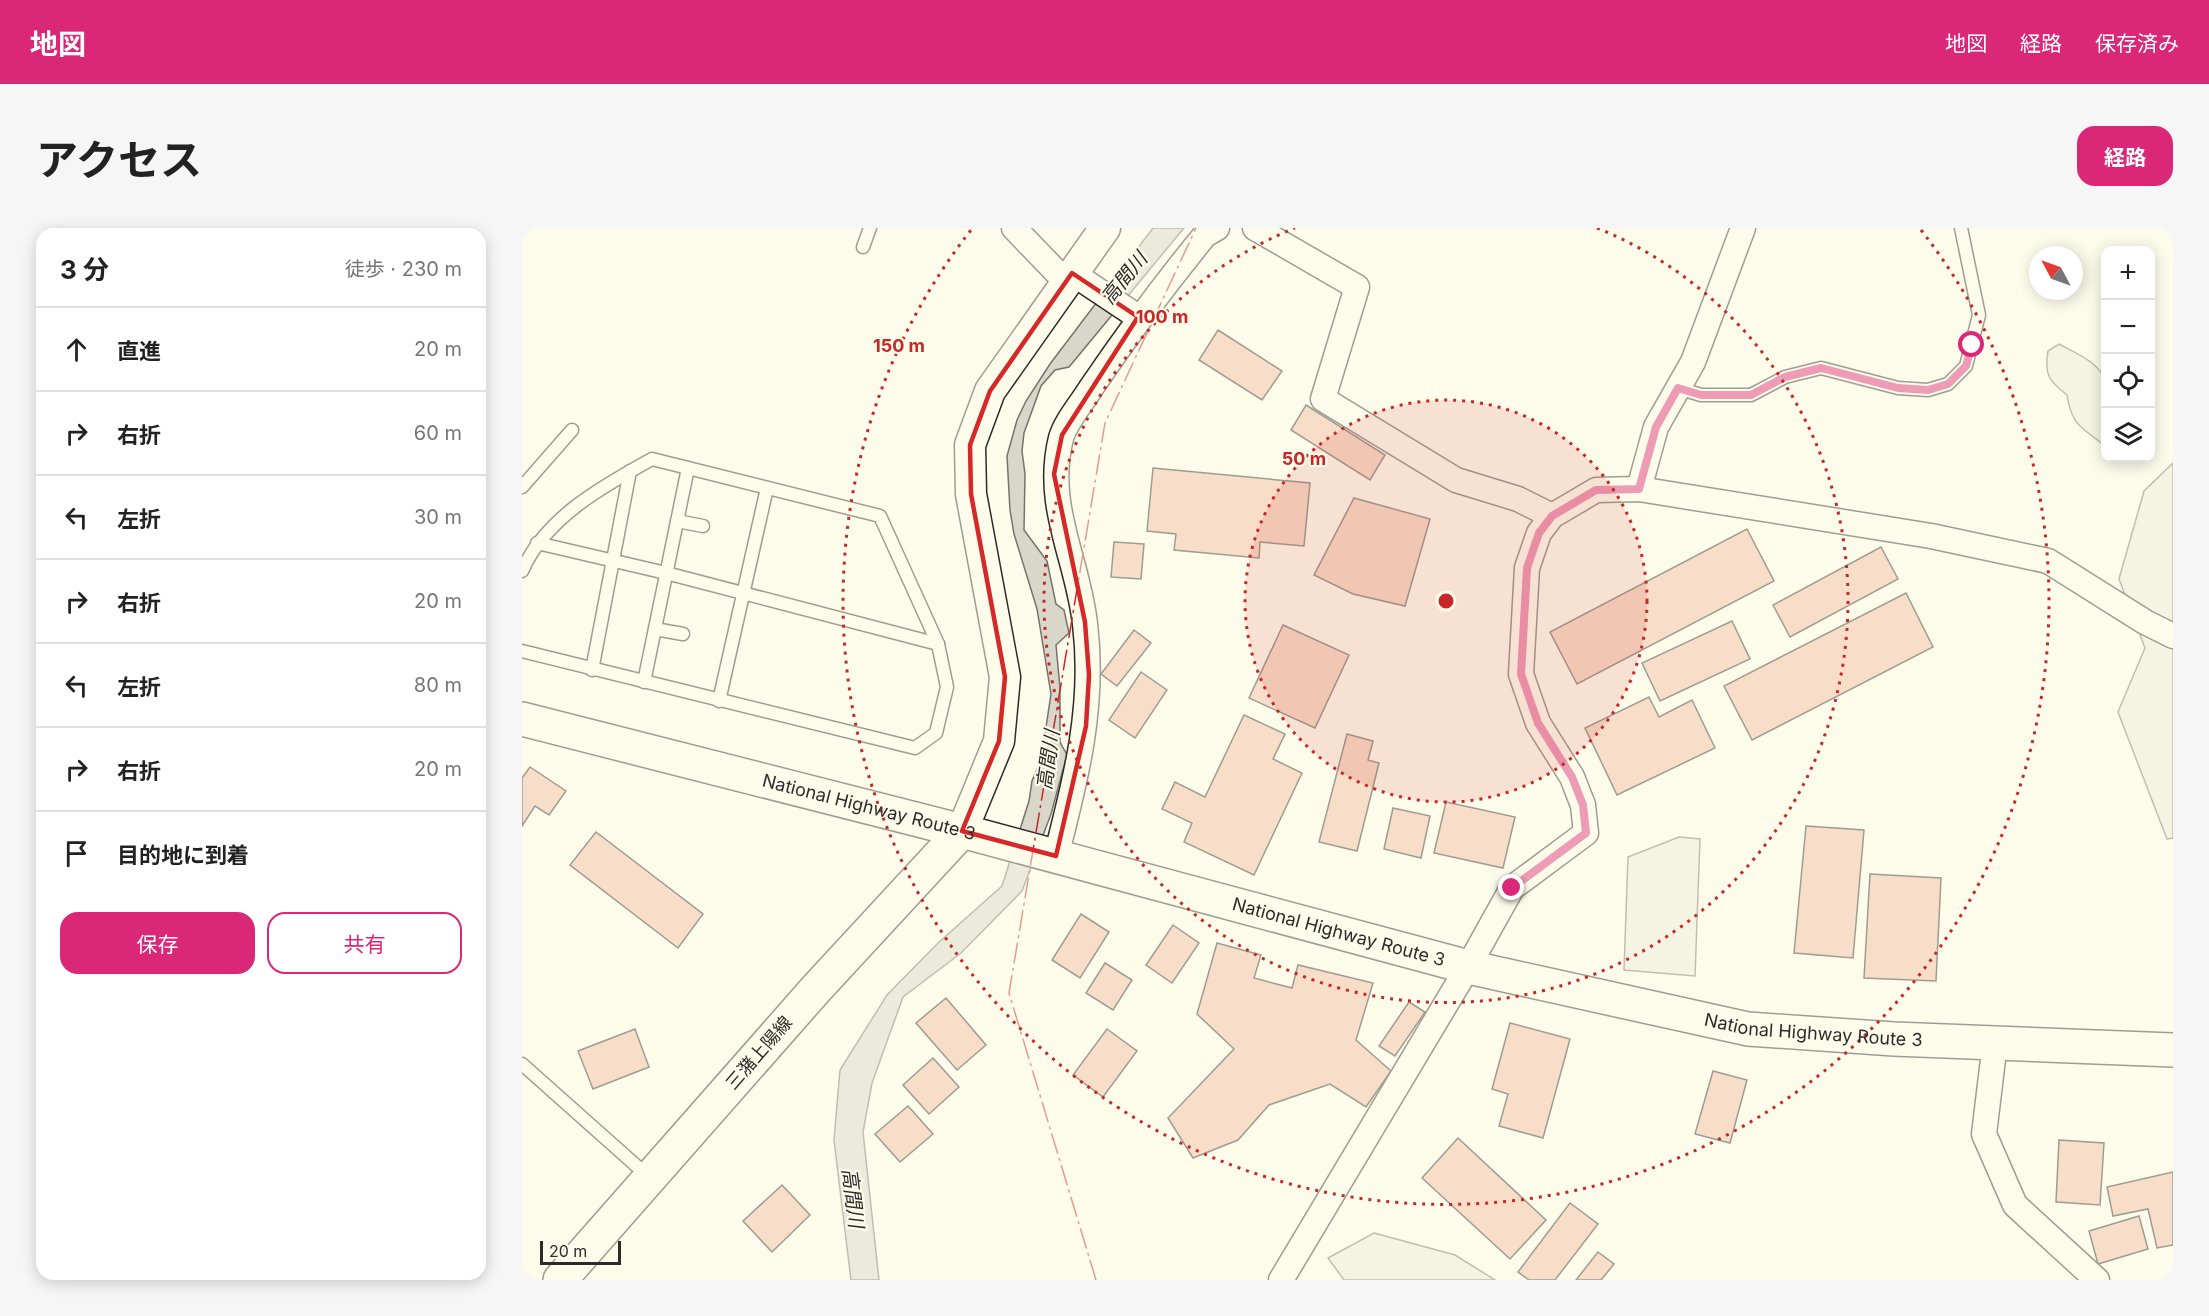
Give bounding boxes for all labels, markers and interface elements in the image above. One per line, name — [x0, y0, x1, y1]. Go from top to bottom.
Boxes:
text: 地図 — [30, 27, 86, 61]
text: 地図 — [1945, 31, 1987, 56]
text: 経路 — [2020, 31, 2062, 56]
text: 保存済み — [2095, 31, 2179, 56]
button: 経路 — [2077, 126, 2173, 186]
text: アクセス — [36, 134, 202, 185]
water label: 高間川 — [1096, 246, 1153, 309]
north arrow — [2029, 246, 2083, 300]
map controls — [2101, 246, 2155, 462]
button: + — [2101, 246, 2155, 300]
text: 3 分 — [60, 254, 109, 285]
text: 徒歩 · 230 m — [345, 257, 462, 281]
button: − — [2101, 300, 2155, 354]
text: 100 m — [1136, 306, 1188, 327]
route start — [1958, 331, 1984, 357]
icon: ahead — [60, 333, 93, 366]
text: 150 m — [873, 335, 925, 356]
text: 20 m — [414, 337, 462, 361]
text: 直進 — [117, 338, 161, 364]
button: locate — [2101, 354, 2155, 408]
button: layers — [2101, 408, 2155, 462]
icon: right — [60, 417, 93, 450]
text: 60 m — [414, 421, 462, 445]
text: 右折 — [117, 422, 161, 448]
text: 50 m — [1282, 448, 1326, 469]
icon: left — [60, 501, 93, 534]
text: 30 m — [414, 505, 462, 529]
text: 左折 — [117, 506, 161, 532]
icon: right — [60, 585, 93, 618]
text: 20 m — [414, 589, 462, 613]
text: 右折 — [117, 590, 161, 616]
centre of rings — [1436, 591, 1456, 611]
icon: left — [60, 669, 93, 702]
text: 80 m — [414, 673, 462, 697]
text: 左折 — [117, 674, 161, 700]
water label: 高間川 — [1032, 727, 1064, 791]
icon: right — [60, 753, 93, 786]
text: 20 m — [414, 757, 462, 781]
text: 右折 — [117, 758, 161, 784]
street label: National Highway Route 3 — [760, 770, 978, 844]
icon: arrive — [60, 837, 93, 870]
text: 目的地に到着 — [117, 842, 249, 868]
route end — [1498, 874, 1524, 900]
street label: National Highway Route 3 — [1230, 893, 1447, 970]
button: 保存 — [60, 912, 255, 974]
button: 共有 — [267, 912, 462, 974]
street label: National Highway Route 3 — [1702, 1009, 1923, 1050]
street label: 三潴上陽線 — [721, 1012, 796, 1094]
water label: 高間川 — [837, 1167, 869, 1231]
scale bar — [540, 1238, 621, 1266]
text: 20 m — [549, 1241, 587, 1261]

